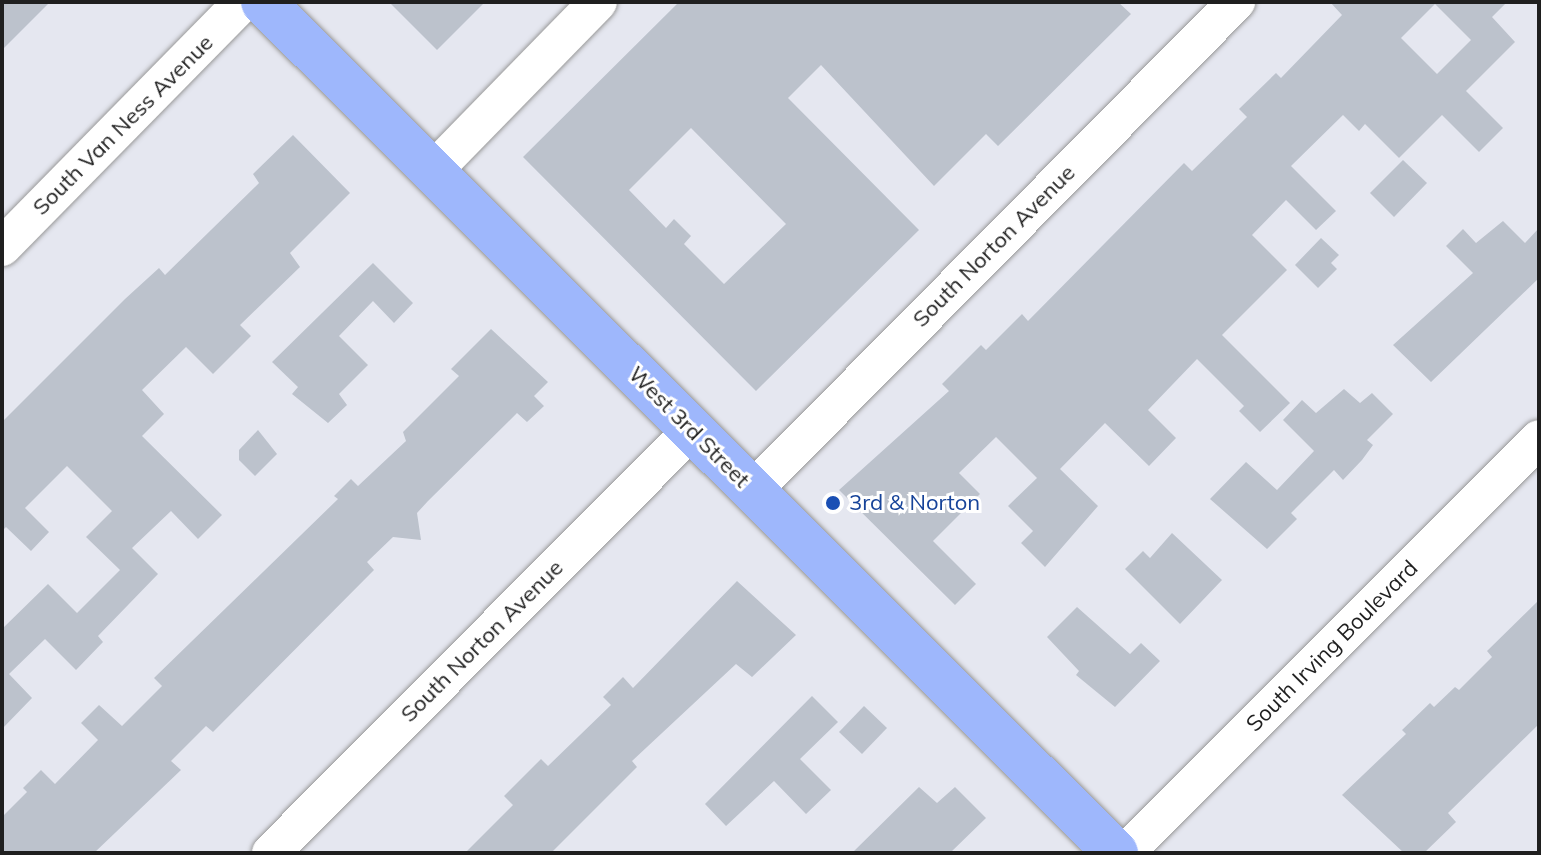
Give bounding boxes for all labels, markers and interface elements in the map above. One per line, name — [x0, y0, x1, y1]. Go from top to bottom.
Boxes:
street label: South Van Ness Avenue — [27, 29, 219, 221]
street label: South Norton Avenue — [907, 159, 1081, 333]
street label: West 3rd Street — [623, 361, 755, 493]
place label: 3rd & Norton — [849, 490, 980, 516]
marker: 3rd & Norton — [824, 494, 842, 512]
street label: South Norton Avenue — [395, 554, 569, 728]
street label: South Irving Boulevard — [1241, 555, 1423, 737]

